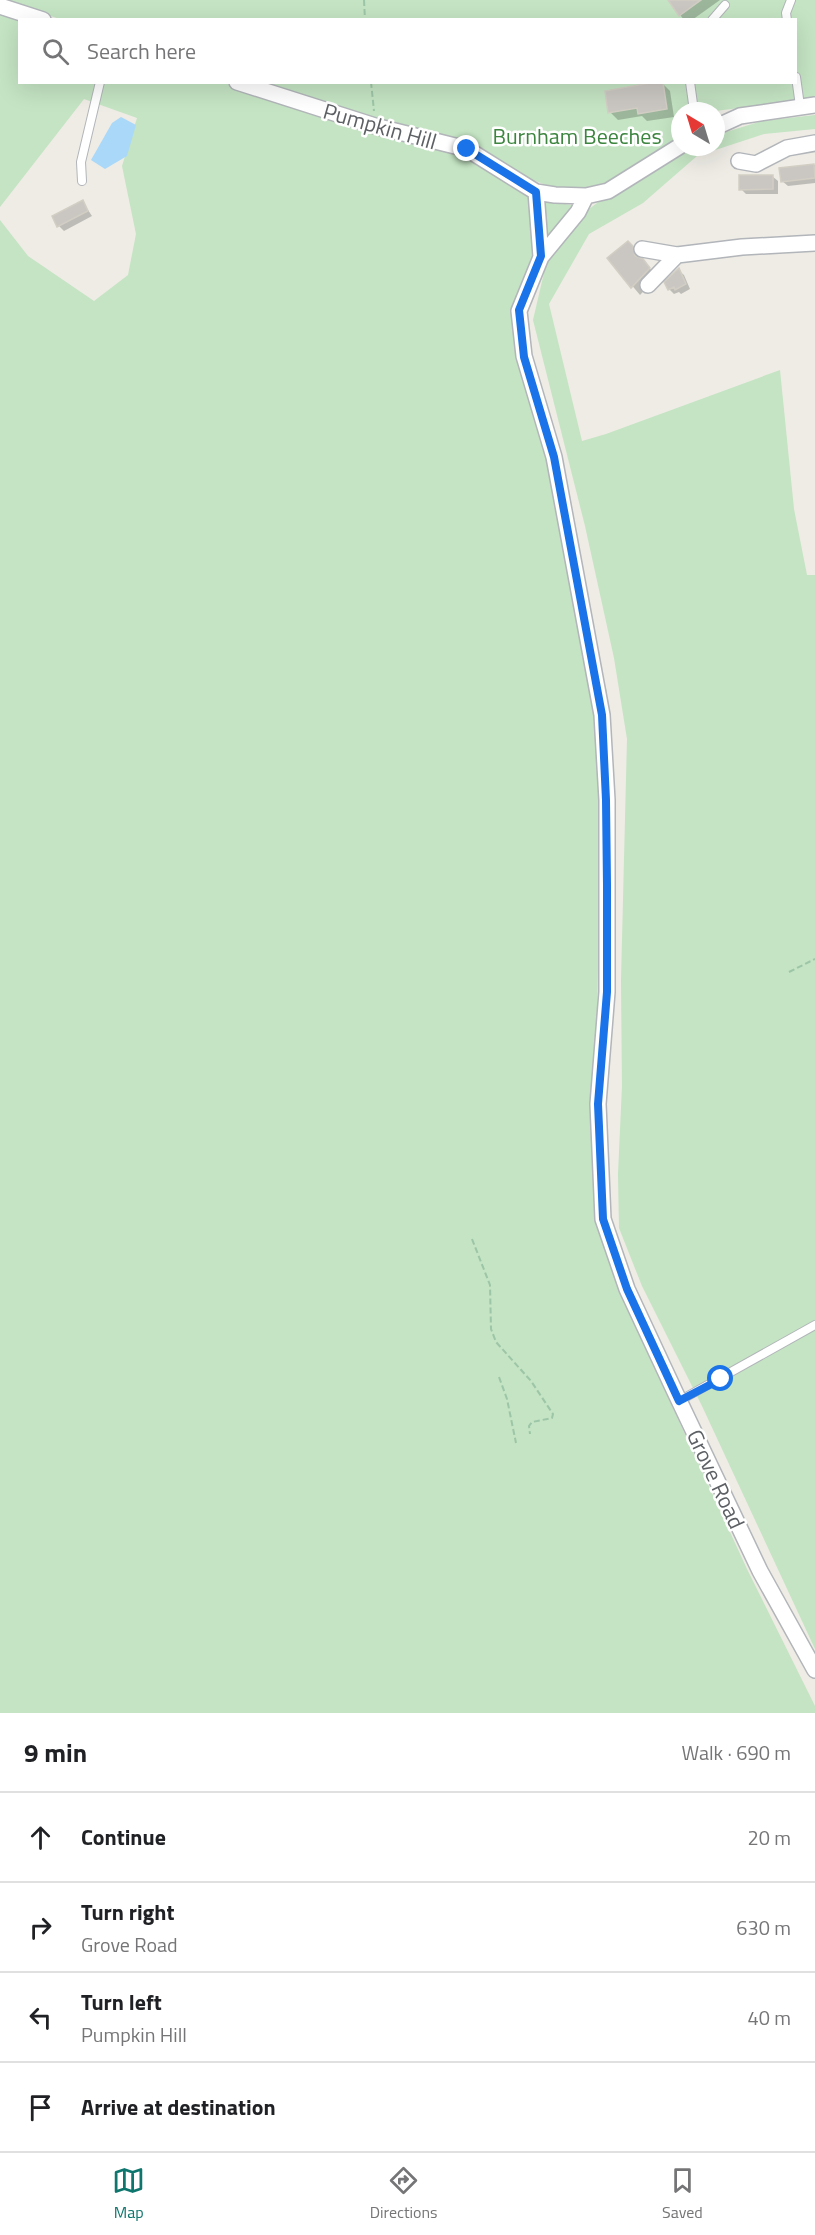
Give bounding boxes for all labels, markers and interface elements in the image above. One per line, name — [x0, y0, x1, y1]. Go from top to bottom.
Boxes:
search box — [18, 18, 797, 84]
text: Search here — [87, 34, 196, 68]
icon: search — [39, 35, 72, 68]
street label: Pumpkin Hill — [319, 94, 441, 158]
north arrow — [671, 102, 725, 156]
park label: Burnham Beeches — [492, 119, 662, 153]
route end — [453, 135, 479, 161]
route start — [707, 1365, 733, 1391]
street label: Grove Road — [678, 1424, 754, 1534]
text: 9 min — [24, 1733, 87, 1772]
text: Walk · 690 m — [682, 1737, 791, 1768]
text: Continue — [81, 1820, 166, 1854]
icon: ahead — [24, 1821, 57, 1854]
text: 20 m — [747, 1822, 791, 1853]
text: Turn right — [81, 1895, 175, 1929]
icon: right — [24, 1911, 57, 1944]
text: 630 m — [736, 1912, 791, 1943]
text: Grove Road — [81, 1929, 178, 1960]
text: Turn left — [81, 1985, 162, 2019]
icon: left — [24, 2001, 57, 2034]
text: 40 m — [747, 2002, 791, 2033]
text: Pumpkin Hill — [81, 2019, 187, 2050]
text: Arrive at destination — [81, 2090, 276, 2124]
icon: arrive — [24, 2091, 57, 2124]
tab: Map — [112, 2164, 145, 2224]
tab: Directions — [370, 2164, 438, 2224]
tab: Saved — [662, 2164, 703, 2224]

